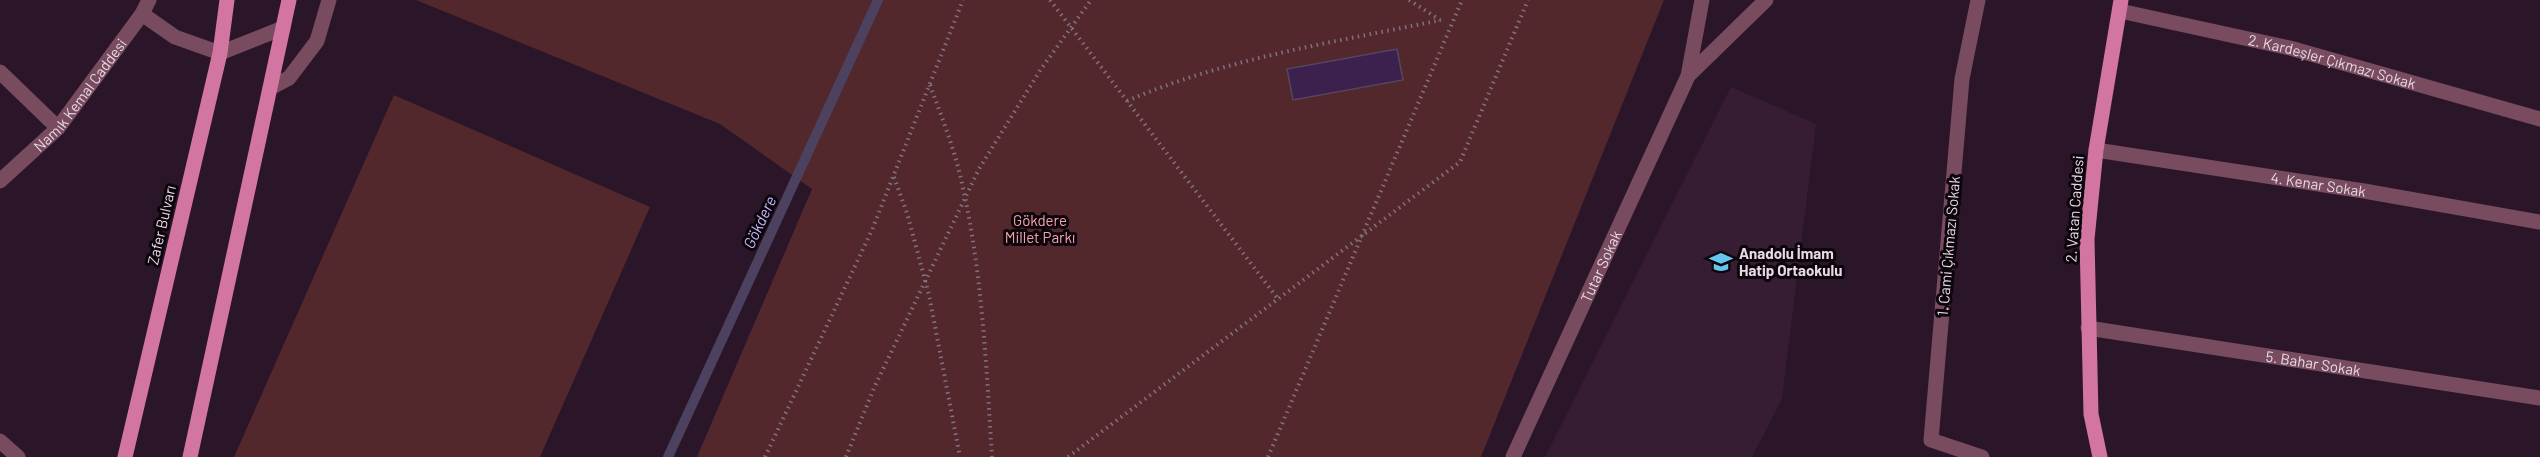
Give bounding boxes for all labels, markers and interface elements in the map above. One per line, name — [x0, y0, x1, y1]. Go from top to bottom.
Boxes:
street label: 2. Kardeşler Çıkmazı Sokak — [2247, 30, 2419, 92]
street label: Namık Kemal Caddesi — [30, 35, 130, 155]
street label: 2. Vatan Caddesi — [2061, 155, 2087, 263]
street label: 4. Kenar Sokak — [2270, 168, 2368, 200]
street label: 1. Cami Çıkmazı Sokak — [1933, 175, 1963, 317]
street label: Zafer Bulvarı — [143, 184, 179, 266]
water label: Gökdere — [739, 193, 779, 251]
park label: Gökdere Millet Parkı — [1005, 211, 1075, 246]
street label: Tutar Sokak — [1576, 227, 1625, 305]
place label: Anadolu İmam Hatip Ortaokulu — [1739, 244, 1842, 279]
school or university icon: Anadolu İmam Hatip Ortaokulu — [1708, 249, 1734, 275]
street label: 5. Bahar Sokak — [2265, 347, 2362, 379]

